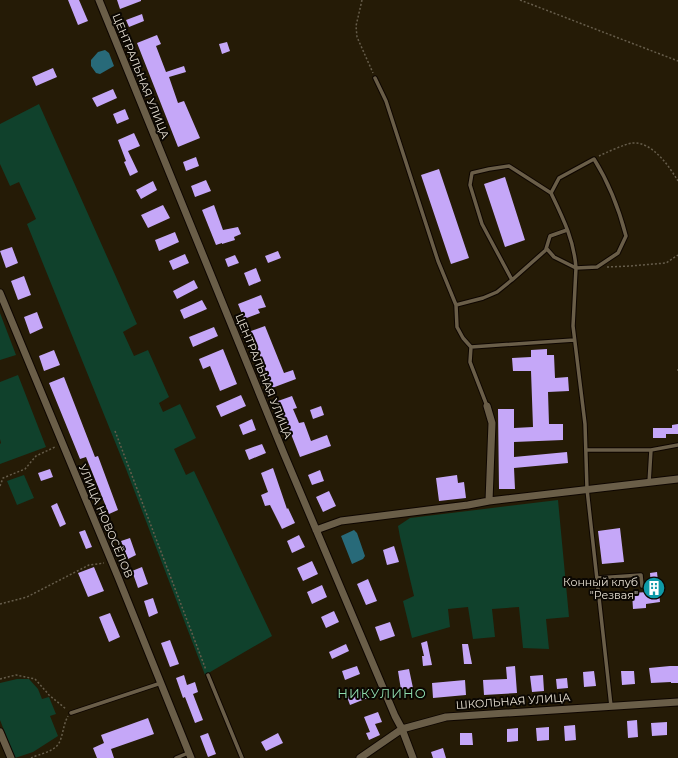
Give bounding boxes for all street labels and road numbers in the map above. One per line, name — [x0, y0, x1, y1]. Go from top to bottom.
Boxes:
street label: ЦЕНТРАЛЬНАЯ УЛИЦА — [109, 11, 173, 141]
street label: ЦЕНТРАЛЬНАЯ УЛИЦА — [232, 311, 296, 441]
street label: УЛИЦА НОВОСЁЛОВ — [76, 462, 136, 580]
street label: ШКОЛЬНАЯ УЛИЦА — [455, 690, 572, 712]

